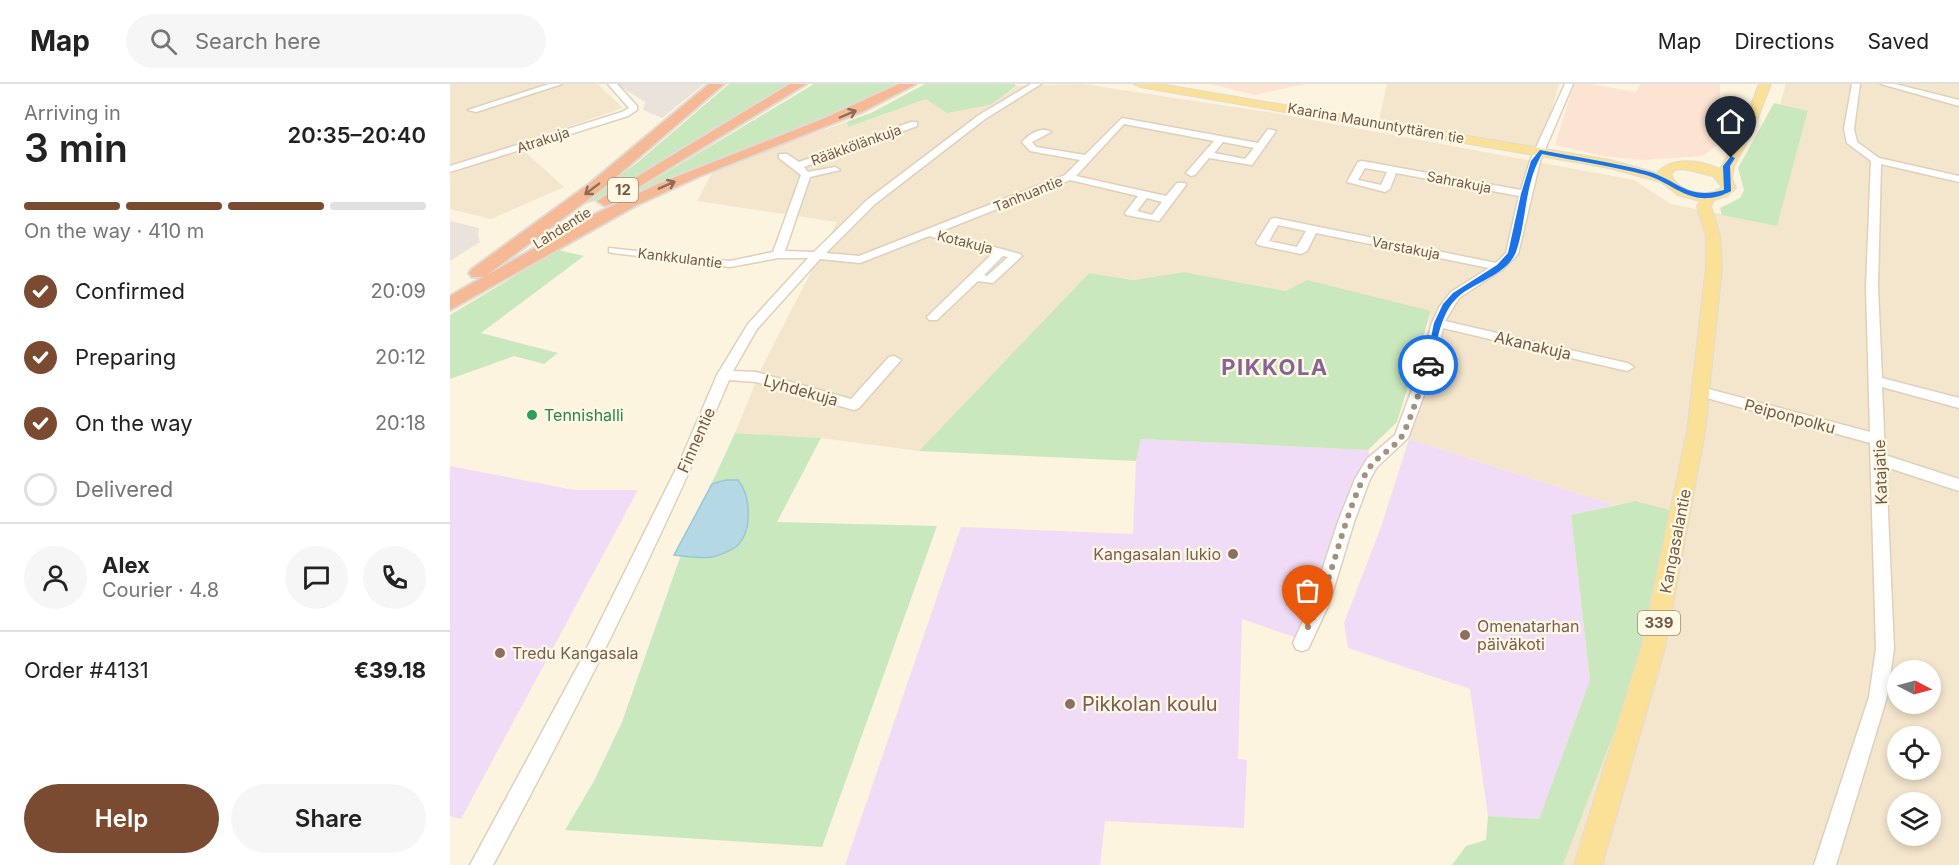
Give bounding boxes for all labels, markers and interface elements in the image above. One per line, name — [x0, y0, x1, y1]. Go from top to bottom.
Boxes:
search box — [126, 14, 546, 68]
text: Map — [30, 24, 90, 58]
icon: search — [147, 25, 180, 58]
text: Search here — [195, 28, 321, 54]
text: Map — [1658, 29, 1701, 54]
text: Directions — [1734, 29, 1835, 54]
text: Saved — [1868, 29, 1929, 54]
pin — [1705, 96, 1756, 158]
street label: Kaarina Maununtyttären tie — [1287, 99, 1466, 146]
text: Arriving in — [24, 101, 121, 125]
icon: home — [1714, 105, 1747, 138]
one-way arrow — [839, 108, 857, 119]
street label: Rääkkölänkuja — [808, 120, 903, 169]
text: 20:35–20:40 — [288, 122, 426, 148]
street label: Atrakuja — [514, 123, 571, 156]
text: 3 min — [24, 124, 128, 171]
street label: Sahrakuja — [1425, 167, 1493, 196]
street label: Tanhuantie — [991, 172, 1065, 215]
road number: 12 — [608, 178, 638, 202]
one-way arrow — [658, 179, 676, 190]
one-way arrow — [584, 182, 600, 195]
street label: Lahdentie — [530, 203, 594, 252]
text: On the way · 410 m — [24, 219, 204, 243]
street label: Kotakuja — [935, 226, 995, 257]
street label: Varstakuja — [1371, 233, 1442, 262]
street label: Kankkulantie — [637, 244, 723, 271]
icon: check — [24, 275, 57, 308]
text: Confirmed — [75, 278, 185, 304]
text: 20:09 — [370, 279, 426, 303]
street label: Akanakuja — [1493, 326, 1573, 364]
courier — [1398, 335, 1458, 395]
icon: check — [24, 341, 57, 374]
text: Preparing — [75, 344, 176, 370]
text: 20:12 — [375, 345, 426, 369]
icon: car — [1412, 349, 1445, 382]
district label: PIKKOLA — [1221, 354, 1329, 380]
street label: Lyhdekuja — [761, 370, 841, 410]
street label: Peiponpolku — [1742, 394, 1838, 438]
street label: Finnentie — [673, 404, 719, 476]
place label: Tennishalli — [544, 405, 624, 425]
icon: check — [24, 407, 57, 440]
marker: Tennishalli — [525, 408, 539, 422]
text: On the way — [75, 410, 193, 436]
text: 20:18 — [375, 411, 426, 435]
street label: Katajatie — [1869, 439, 1891, 505]
text: Delivered — [75, 476, 173, 502]
street label: Kangasalantie — [1655, 487, 1695, 595]
place label: Kangasalan lukio — [1093, 544, 1221, 564]
button: person — [24, 546, 87, 609]
button: chat — [285, 546, 348, 609]
button: phone — [363, 546, 426, 609]
marker: Kangasalan lukio — [1226, 547, 1240, 561]
text: Alex — [102, 552, 150, 578]
pin — [1282, 565, 1333, 627]
icon: bag — [1291, 574, 1324, 607]
text: Courier · 4.8 — [102, 578, 219, 602]
road number: 339 — [1638, 611, 1680, 635]
place label: Omenatarhan päiväkoti — [1477, 616, 1579, 654]
marker: Omenatarhan päiväkoti — [1458, 628, 1472, 642]
place label: Tredu Kangasala — [512, 643, 639, 663]
marker: Tredu Kangasala — [493, 646, 507, 660]
text: Order #4131 — [24, 657, 149, 683]
text: €39.18 — [354, 657, 426, 683]
north arrow — [1887, 660, 1941, 714]
map controls — [1887, 660, 1941, 846]
place label: Pikkolan koulu — [1082, 692, 1218, 716]
marker: Pikkolan koulu — [1063, 697, 1077, 711]
button: locate — [1887, 726, 1941, 780]
button: Help — [24, 784, 219, 853]
button: Share — [231, 784, 426, 853]
button: layers — [1887, 792, 1941, 846]

